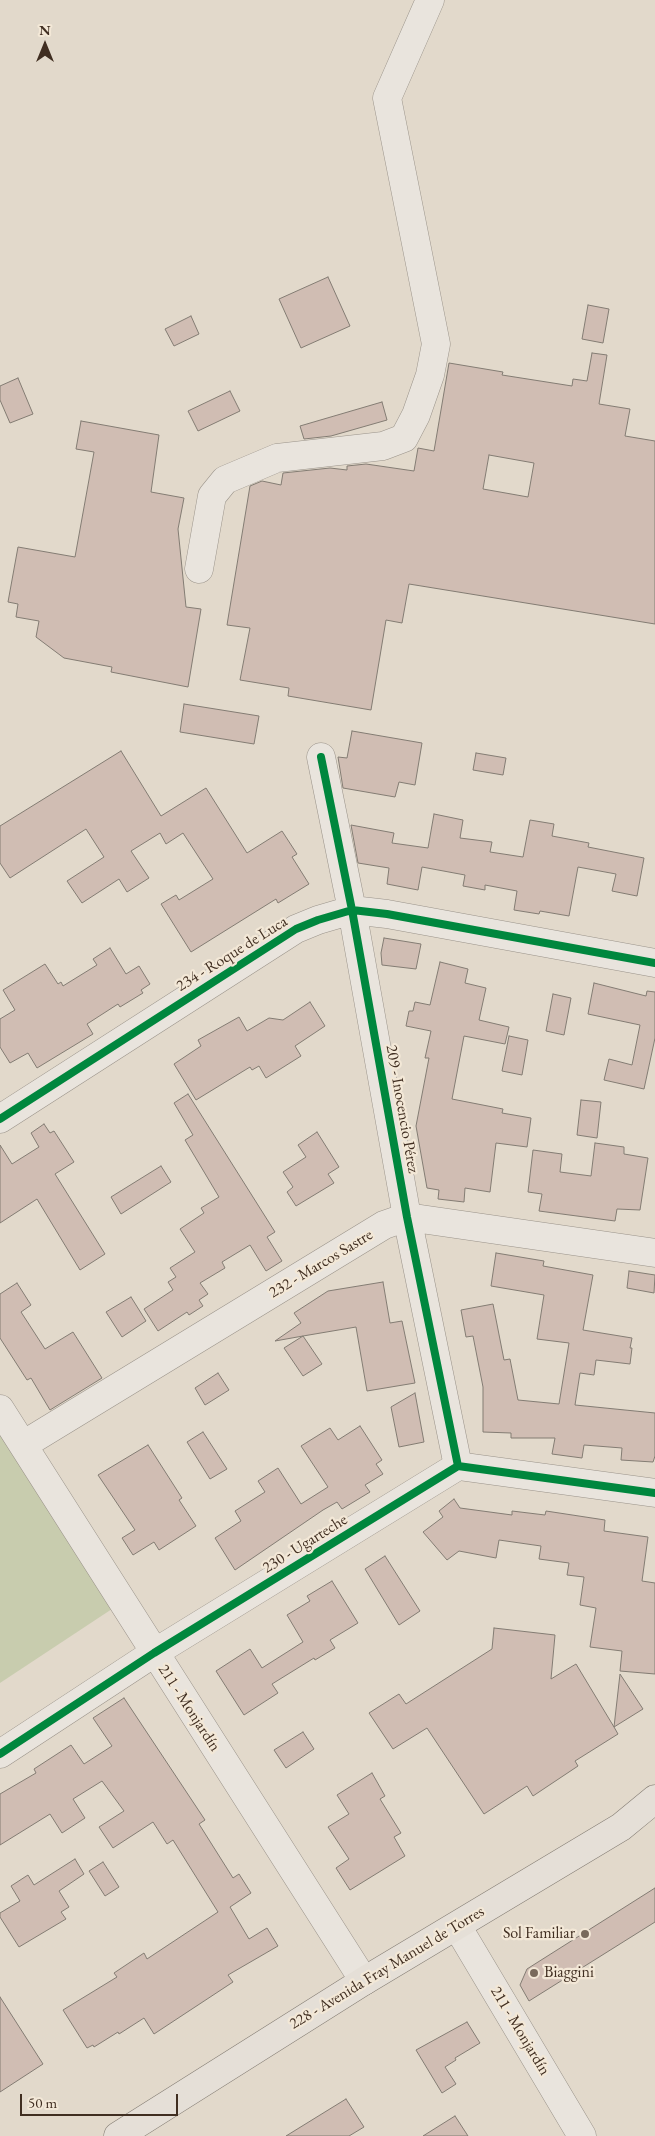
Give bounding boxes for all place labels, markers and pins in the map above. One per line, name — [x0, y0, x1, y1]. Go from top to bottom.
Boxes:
place label: Sol Familiar — [503, 1924, 575, 1944]
marker: Sol Familiar — [579, 1928, 591, 1940]
place label: Biaggini — [544, 1963, 594, 1983]
marker: Biaggini — [528, 1967, 540, 1979]

